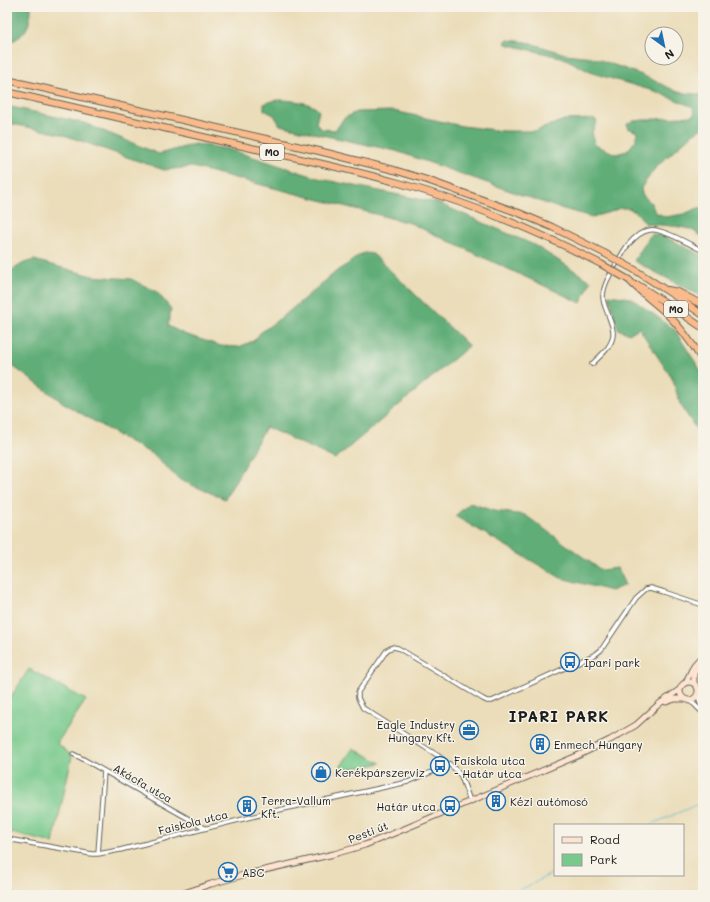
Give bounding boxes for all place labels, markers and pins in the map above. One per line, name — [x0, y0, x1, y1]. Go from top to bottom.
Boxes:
bus stop icon: Ipari park — [559, 651, 581, 673]
place label: Ipari park — [584, 655, 640, 670]
place label: Eagle Industry Hungary Kft. — [377, 717, 455, 745]
office icon: Eagle Industry Hungary Kft. — [458, 719, 480, 741]
building icon: Enmech Hungary — [529, 733, 551, 755]
place label: Enmech Hungary — [554, 737, 643, 752]
place label: Faiskola utca - Határ utca — [454, 753, 526, 781]
bus stop icon: Faiskola utca - Határ utca — [429, 755, 451, 777]
shop icon: Kerékpárszerviz — [310, 761, 332, 783]
place label: Kerékpárszerviz — [335, 765, 425, 780]
building icon: Kézi autómosó — [485, 790, 507, 812]
place label: Terra-Vallum Kft. — [261, 793, 331, 821]
place label: Kézi autómosó — [510, 794, 588, 809]
building icon: Terra-Vallum Kft. — [236, 795, 258, 817]
bus stop icon: Határ utca — [439, 795, 461, 817]
place label: Határ utca — [376, 799, 436, 814]
supermarket icon: ABC — [217, 861, 239, 883]
place label: ABC — [242, 865, 264, 880]

